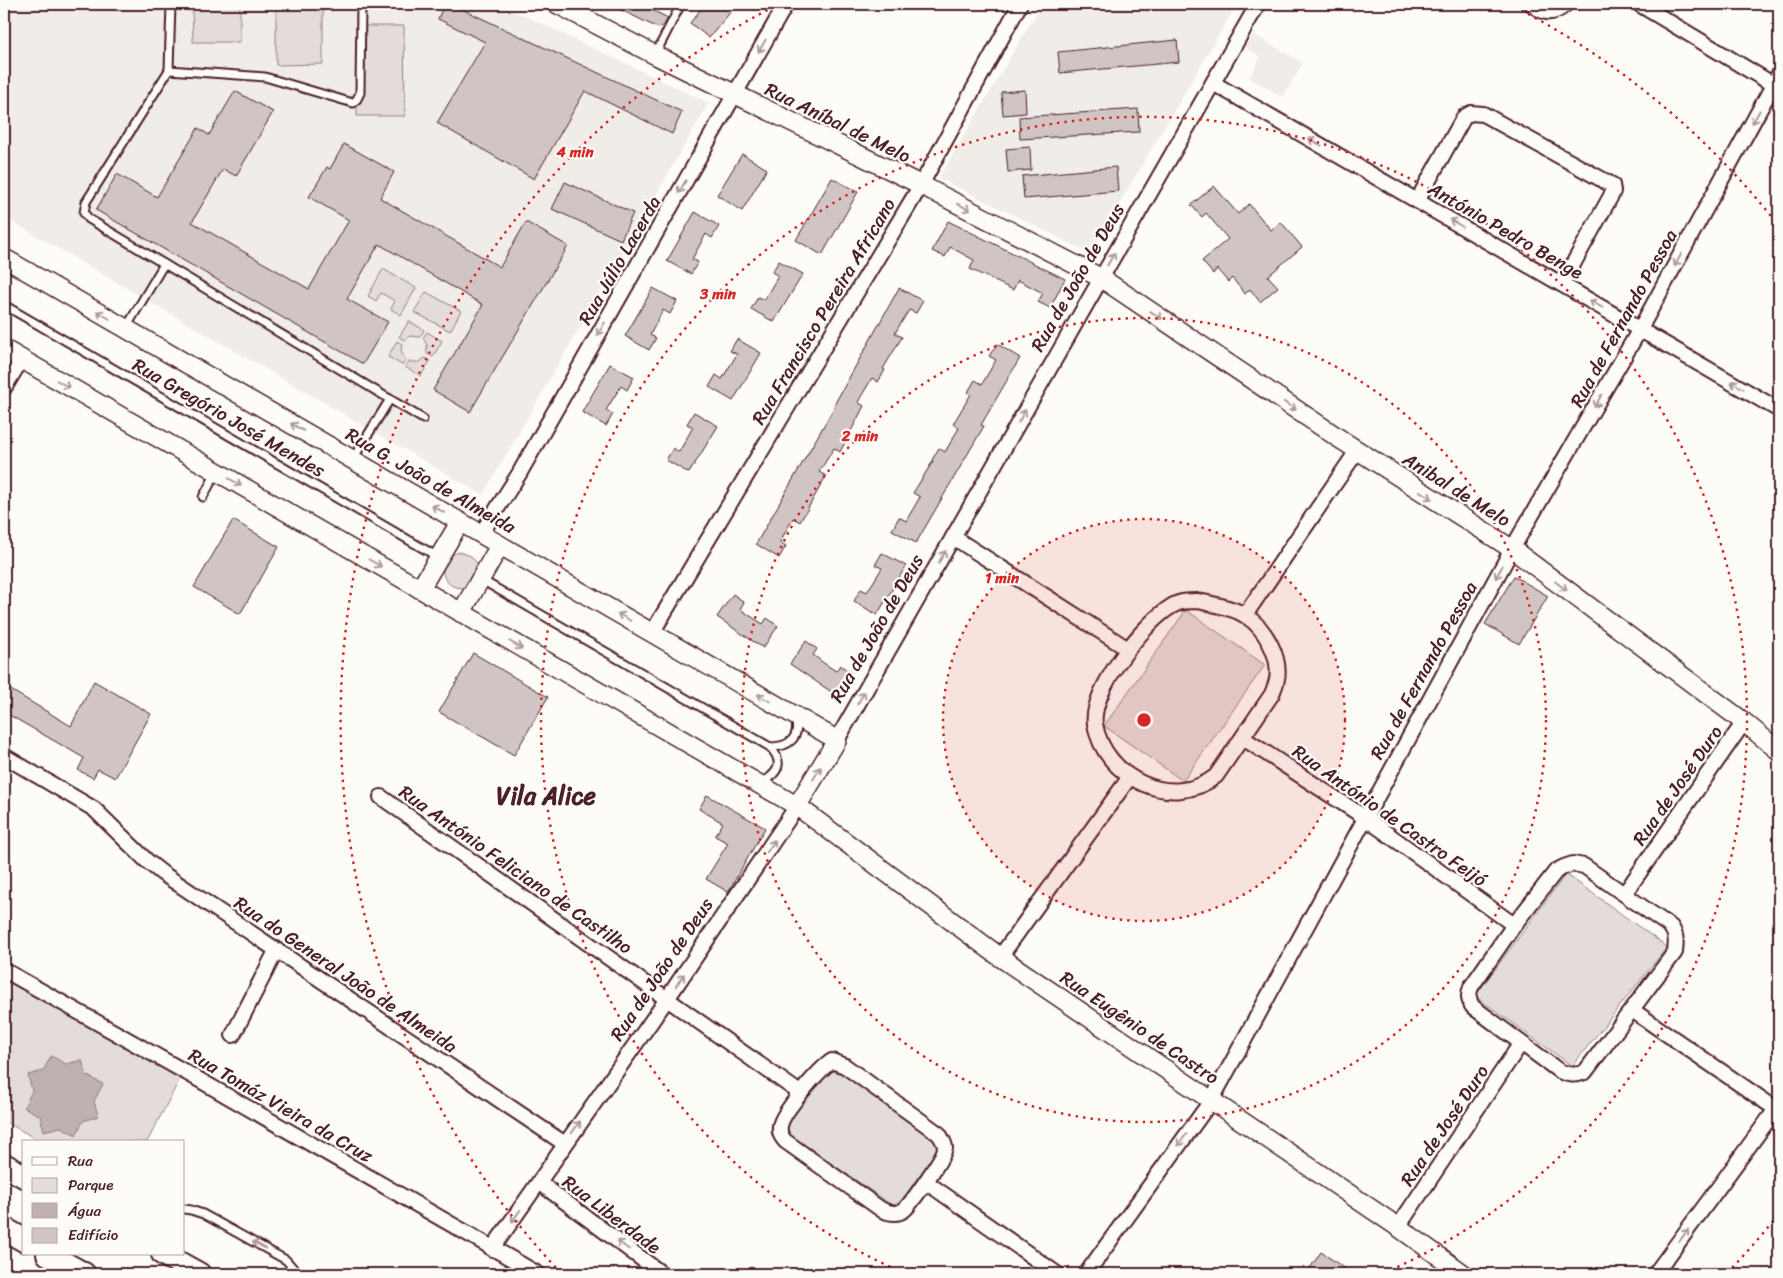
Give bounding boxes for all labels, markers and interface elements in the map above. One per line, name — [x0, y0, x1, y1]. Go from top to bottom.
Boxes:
one-way arrow — [756, 38, 766, 53]
street label: Rua Aníbal de Melo — [759, 73, 916, 172]
one-way arrow — [1751, 110, 1761, 125]
one-way arrow — [1308, 136, 1322, 146]
text: 4 min — [555, 139, 594, 165]
street label: António Pedro Benge — [1421, 172, 1590, 288]
one-way arrow — [676, 180, 686, 194]
street label: Rua Júlio Lacerda — [569, 189, 670, 331]
street label: Rua Francisco Pereira Africano — [742, 191, 904, 431]
street label: Rua de João de Deus — [1021, 196, 1134, 358]
one-way arrow — [956, 203, 971, 212]
one-way arrow — [1448, 218, 1463, 228]
street label: Rua de Fernando Pessoa — [1561, 223, 1686, 414]
one-way arrow — [1672, 252, 1682, 266]
one-way arrow — [1107, 253, 1117, 267]
text: 3 min — [699, 281, 737, 307]
one-way arrow — [1589, 299, 1604, 309]
one-way arrow — [97, 310, 111, 320]
one-way arrow — [1148, 310, 1162, 320]
one-way arrow — [596, 321, 606, 335]
street label: Rua Gregório José Mendes — [126, 349, 332, 486]
one-way arrow — [56, 379, 70, 389]
one-way arrow — [1731, 380, 1745, 390]
one-way arrow — [1592, 394, 1602, 408]
one-way arrow — [1283, 401, 1297, 411]
one-way arrow — [1018, 409, 1028, 423]
street label: Rua G. João de Almeida — [339, 418, 523, 543]
one-way arrow — [291, 422, 305, 432]
text: 2 min — [841, 423, 879, 449]
street label: Anibal de Melo — [1395, 442, 1518, 536]
one-way arrow — [227, 478, 241, 488]
one-way arrow — [1419, 490, 1433, 500]
one-way arrow — [431, 503, 445, 513]
street label: Rua de João de Deus — [820, 547, 933, 709]
one-way arrow — [937, 549, 947, 564]
one-way arrow — [368, 559, 382, 569]
one-way arrow — [1494, 564, 1503, 579]
text: 1 min — [985, 565, 1020, 591]
street label: Rua de Fernando Pessoa — [1361, 575, 1486, 766]
one-way arrow — [1554, 580, 1567, 591]
one-way arrow — [617, 611, 631, 621]
one-way arrow — [509, 640, 523, 650]
one-way arrow — [856, 690, 866, 705]
one-way arrow — [757, 693, 772, 703]
centre of rings — [1135, 711, 1153, 729]
street label: Rua de José Duro — [1623, 718, 1731, 853]
street label: Rua António de Castro Feijó — [1285, 735, 1494, 896]
one-way arrow — [813, 767, 823, 781]
district label: Vila Alice — [496, 775, 596, 817]
street label: Rua António Feliciano de Castilho — [392, 776, 640, 963]
one-way arrow — [766, 839, 776, 853]
street label: Rua do General João de Almeida — [227, 887, 465, 1062]
street label: Rua de João de Deus — [601, 891, 722, 1048]
street label: Rua Eugênio de Castro — [1053, 962, 1226, 1093]
one-way arrow — [675, 974, 685, 988]
street label: Rua Tomáz Vieira da Cruz — [182, 1039, 380, 1173]
street label: Rua de José Duro — [1391, 1058, 1498, 1193]
one-way arrow — [571, 1121, 581, 1135]
one-way arrow — [1177, 1133, 1187, 1147]
legend — [22, 1140, 185, 1256]
text: Rua — [68, 1148, 93, 1174]
street label: Rua Liberdade — [555, 1166, 668, 1263]
text: Parque — [68, 1172, 113, 1198]
text: Água — [67, 1198, 101, 1224]
one-way arrow — [511, 1209, 521, 1223]
text: Edifício — [68, 1222, 119, 1248]
one-way arrow — [1678, 1229, 1689, 1242]
one-way arrow — [252, 1239, 266, 1249]
one-way arrow — [616, 1240, 630, 1250]

